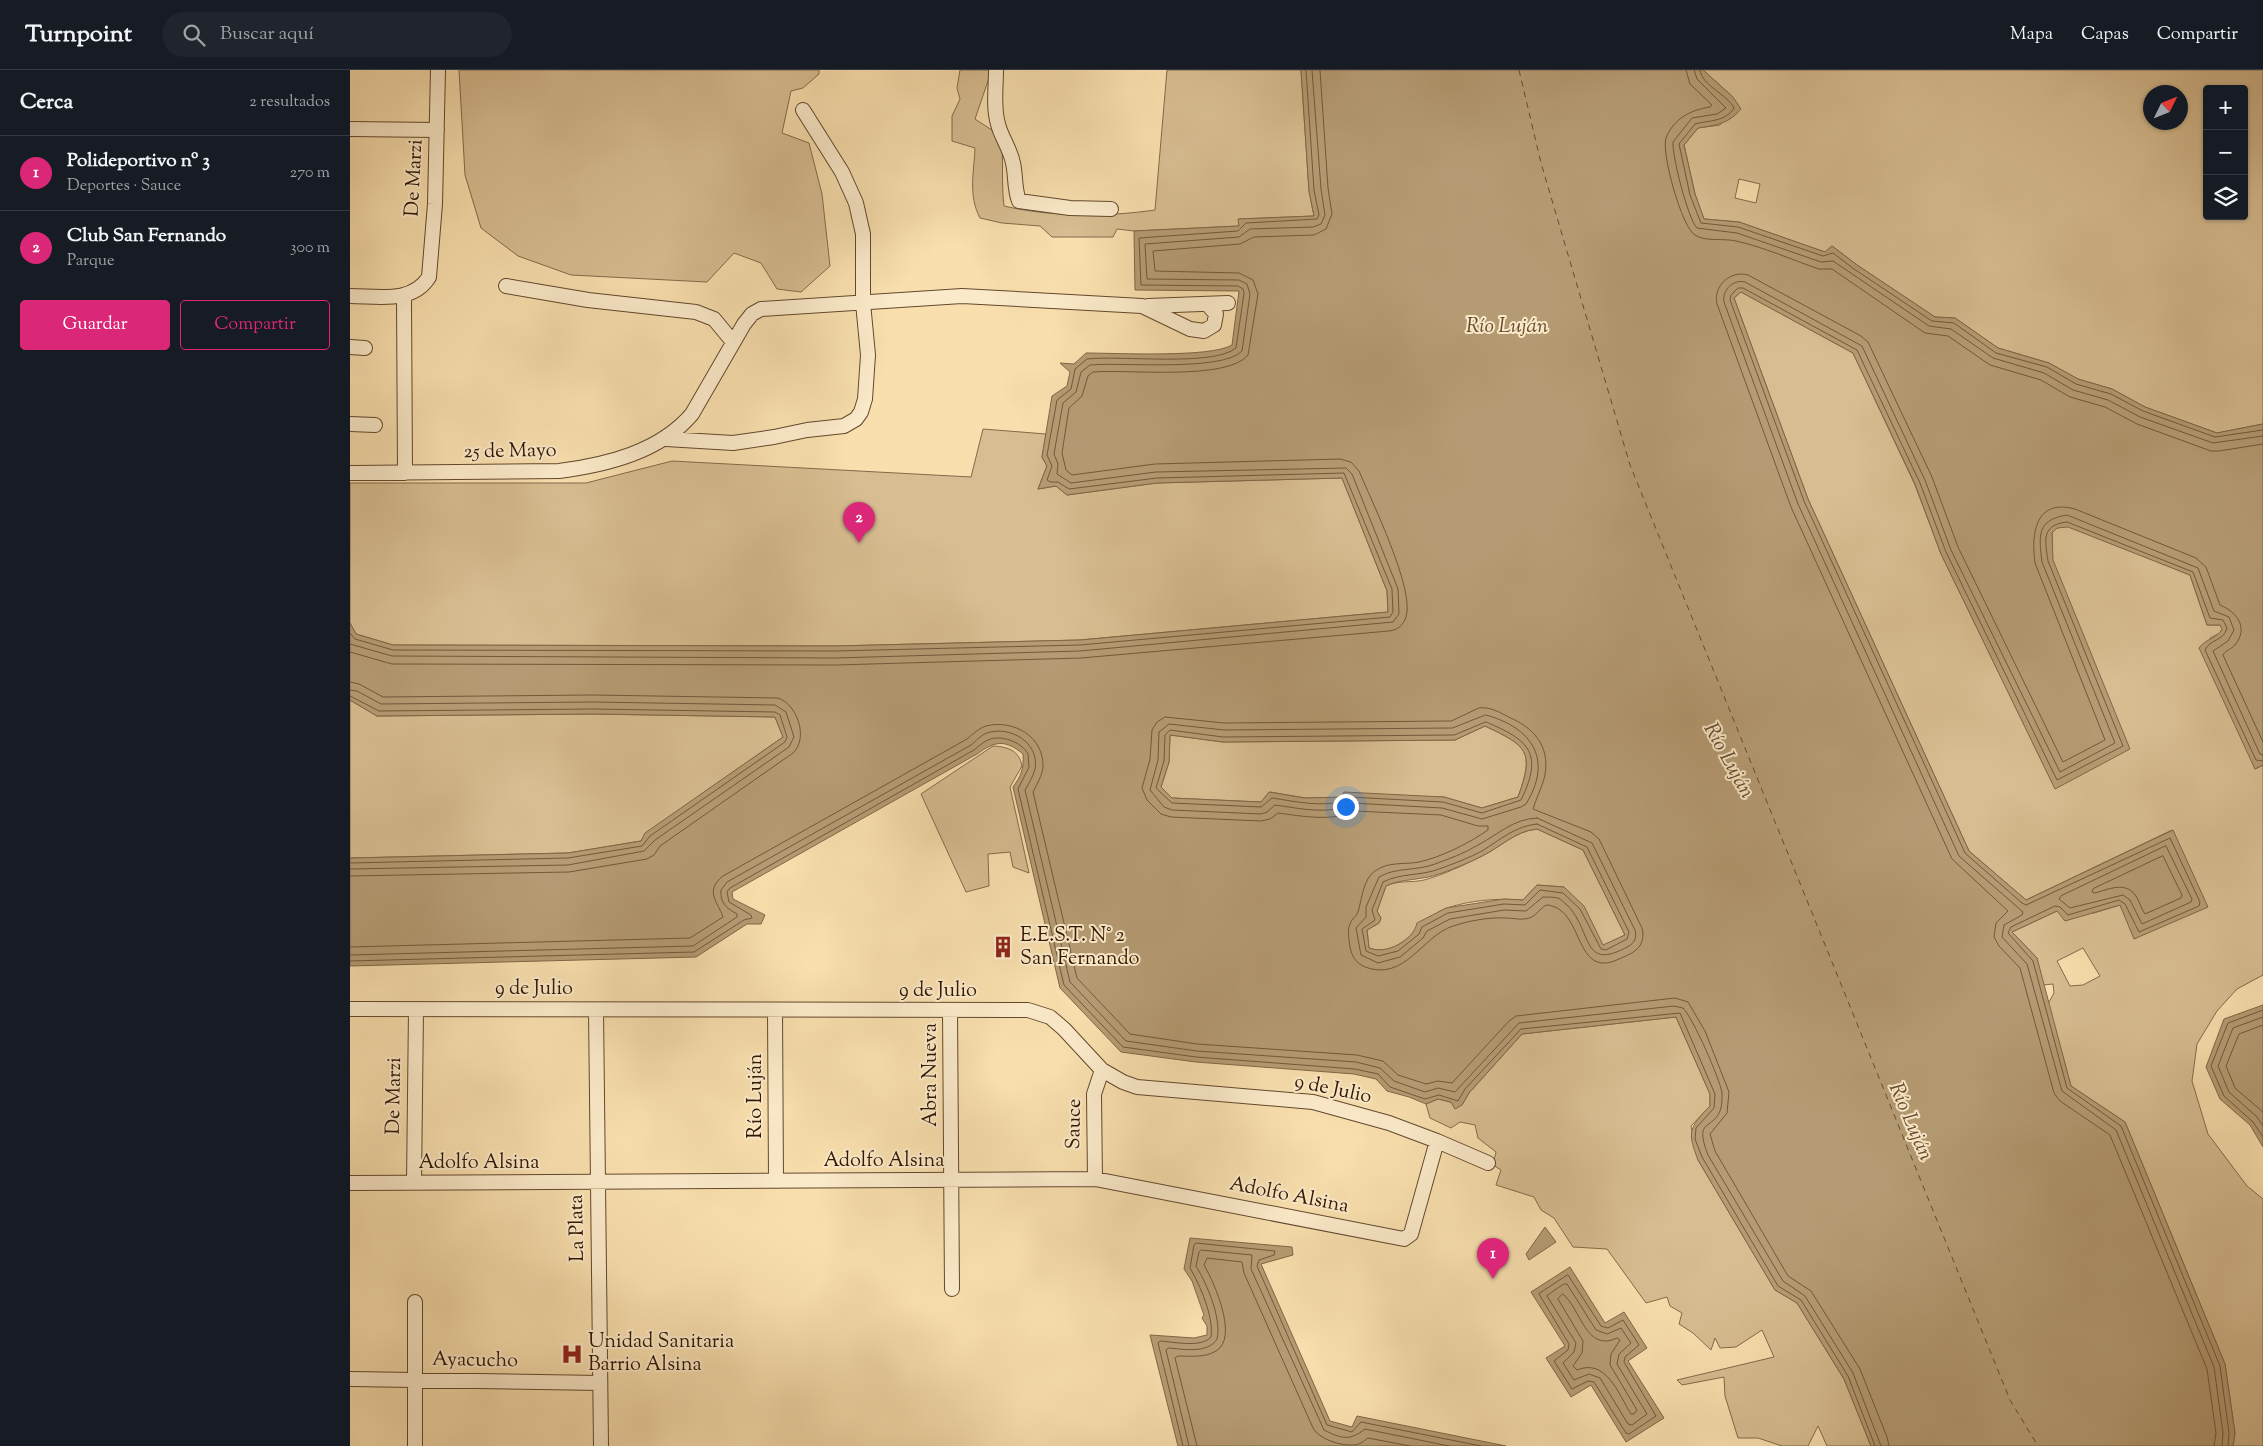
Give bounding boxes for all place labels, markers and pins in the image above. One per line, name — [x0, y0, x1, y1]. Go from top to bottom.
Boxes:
pin: 2 — [843, 502, 875, 543]
place label: E.E.S.T. N° 2 San Fernando — [1020, 922, 1140, 974]
building icon: E.E.S.T. N° 2 San Fernando — [990, 934, 1016, 960]
pin: 1 — [1477, 1238, 1509, 1279]
place label: Unidad Sanitaria Barrio Alsina — [588, 1328, 734, 1380]
hospital icon: Unidad Sanitaria Barrio Alsina — [559, 1341, 585, 1367]

